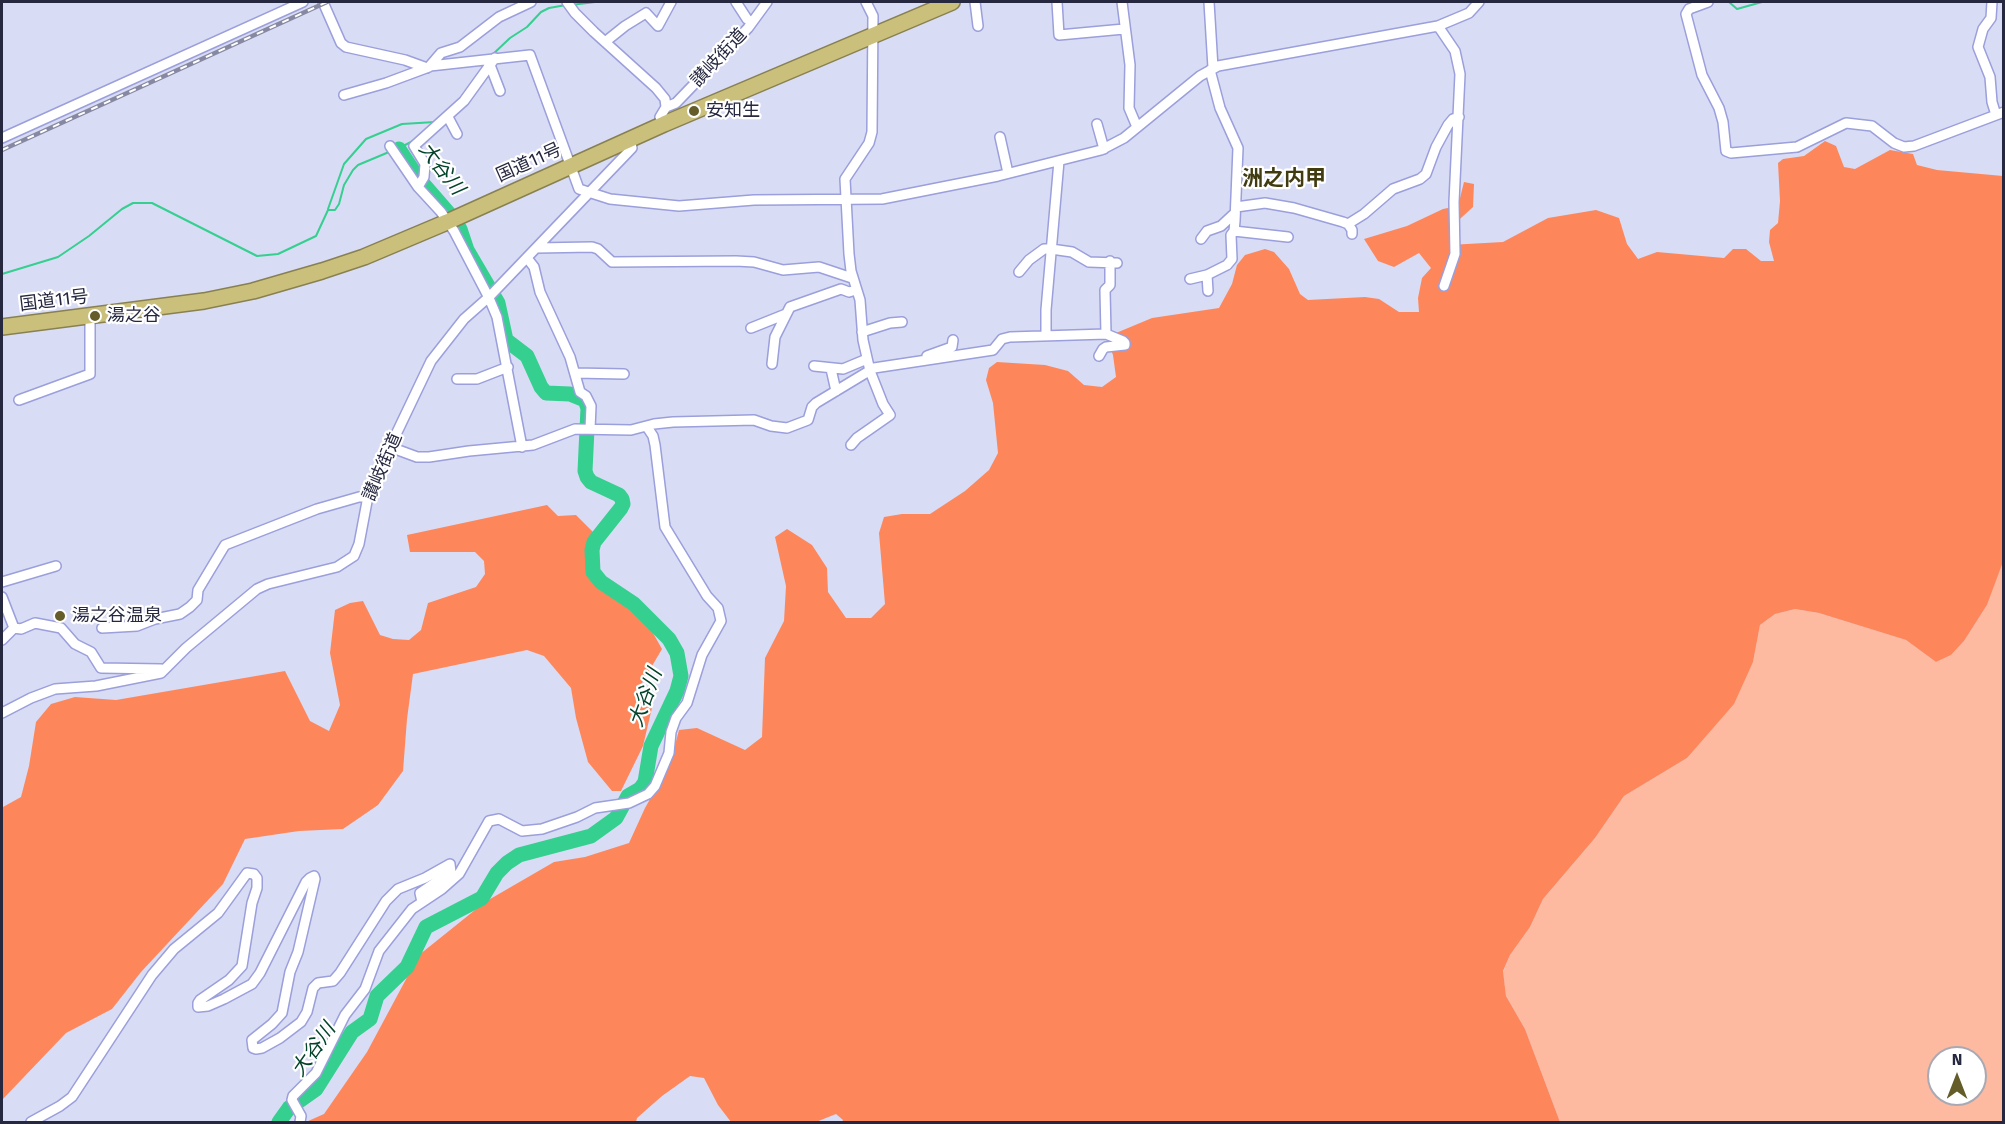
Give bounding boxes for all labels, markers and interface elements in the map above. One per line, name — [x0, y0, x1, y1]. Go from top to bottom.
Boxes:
street label: 讃岐街道 — [687, 24, 751, 92]
place label: 安知生 — [706, 100, 760, 122]
marker: 安知生 — [687, 104, 701, 118]
water label: 大谷川 — [413, 138, 469, 200]
street label: 国道11号 — [493, 139, 565, 187]
district label: 洲之内甲 — [1242, 166, 1326, 192]
street label: 国道11号 — [18, 286, 90, 316]
place label: 湯之谷 — [107, 305, 161, 327]
marker: 湯之谷 — [88, 309, 102, 323]
street label: 讃岐街道 — [359, 430, 407, 504]
place label: 湯之谷温泉 — [72, 605, 162, 627]
marker: 湯之谷温泉 — [53, 609, 67, 623]
water label: 大谷川 — [624, 666, 668, 730]
water label: 大谷川 — [287, 1019, 341, 1081]
north arrow — [1927, 1046, 1987, 1106]
text: N — [1952, 1050, 1962, 1069]

